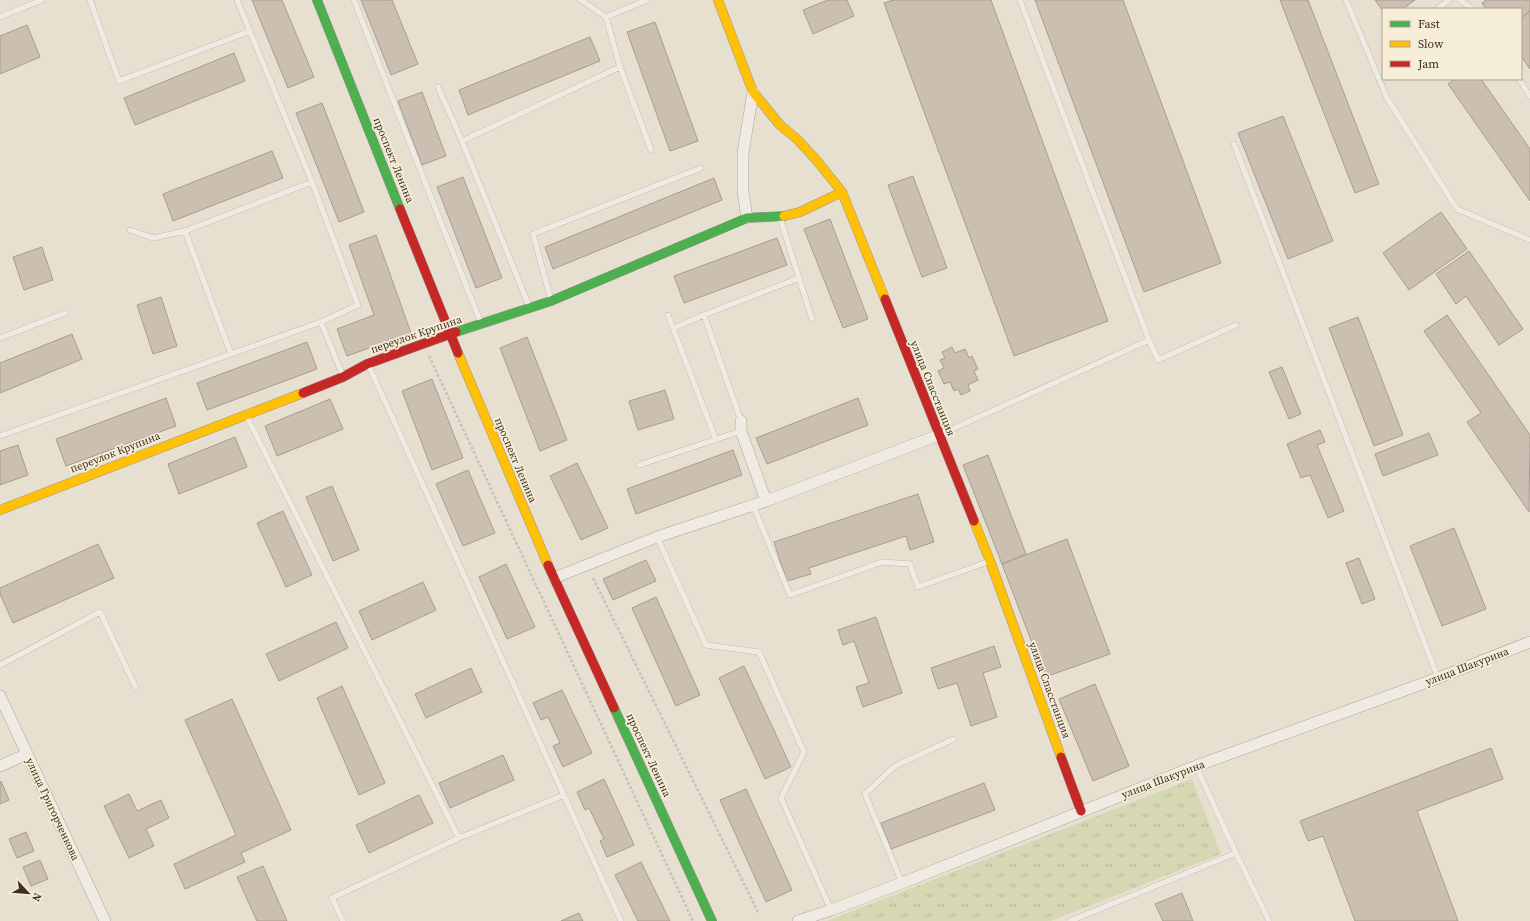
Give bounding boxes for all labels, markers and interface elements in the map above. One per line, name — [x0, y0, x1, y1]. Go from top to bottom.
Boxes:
legend — [1382, 8, 1522, 80]
text: Fast — [1418, 16, 1440, 32]
text: Slow — [1418, 36, 1444, 52]
text: Jam — [1417, 56, 1439, 72]
street label: проспект Ленина — [370, 115, 418, 206]
street label: переулок Крупина — [369, 312, 464, 357]
street label: улица Спасстанция — [907, 338, 959, 438]
street label: проспект Ленина — [491, 415, 540, 505]
street label: переулок Крупина — [68, 428, 163, 477]
street label: улица Спасстанция — [1025, 640, 1074, 741]
street label: улица Шакурина — [1423, 644, 1511, 689]
street label: проспект Ленина — [623, 711, 675, 800]
street label: улица Григорченкова — [22, 755, 83, 863]
street label: улица Шакурина — [1119, 757, 1207, 802]
north arrow — [8, 873, 48, 913]
text: N — [28, 890, 45, 904]

